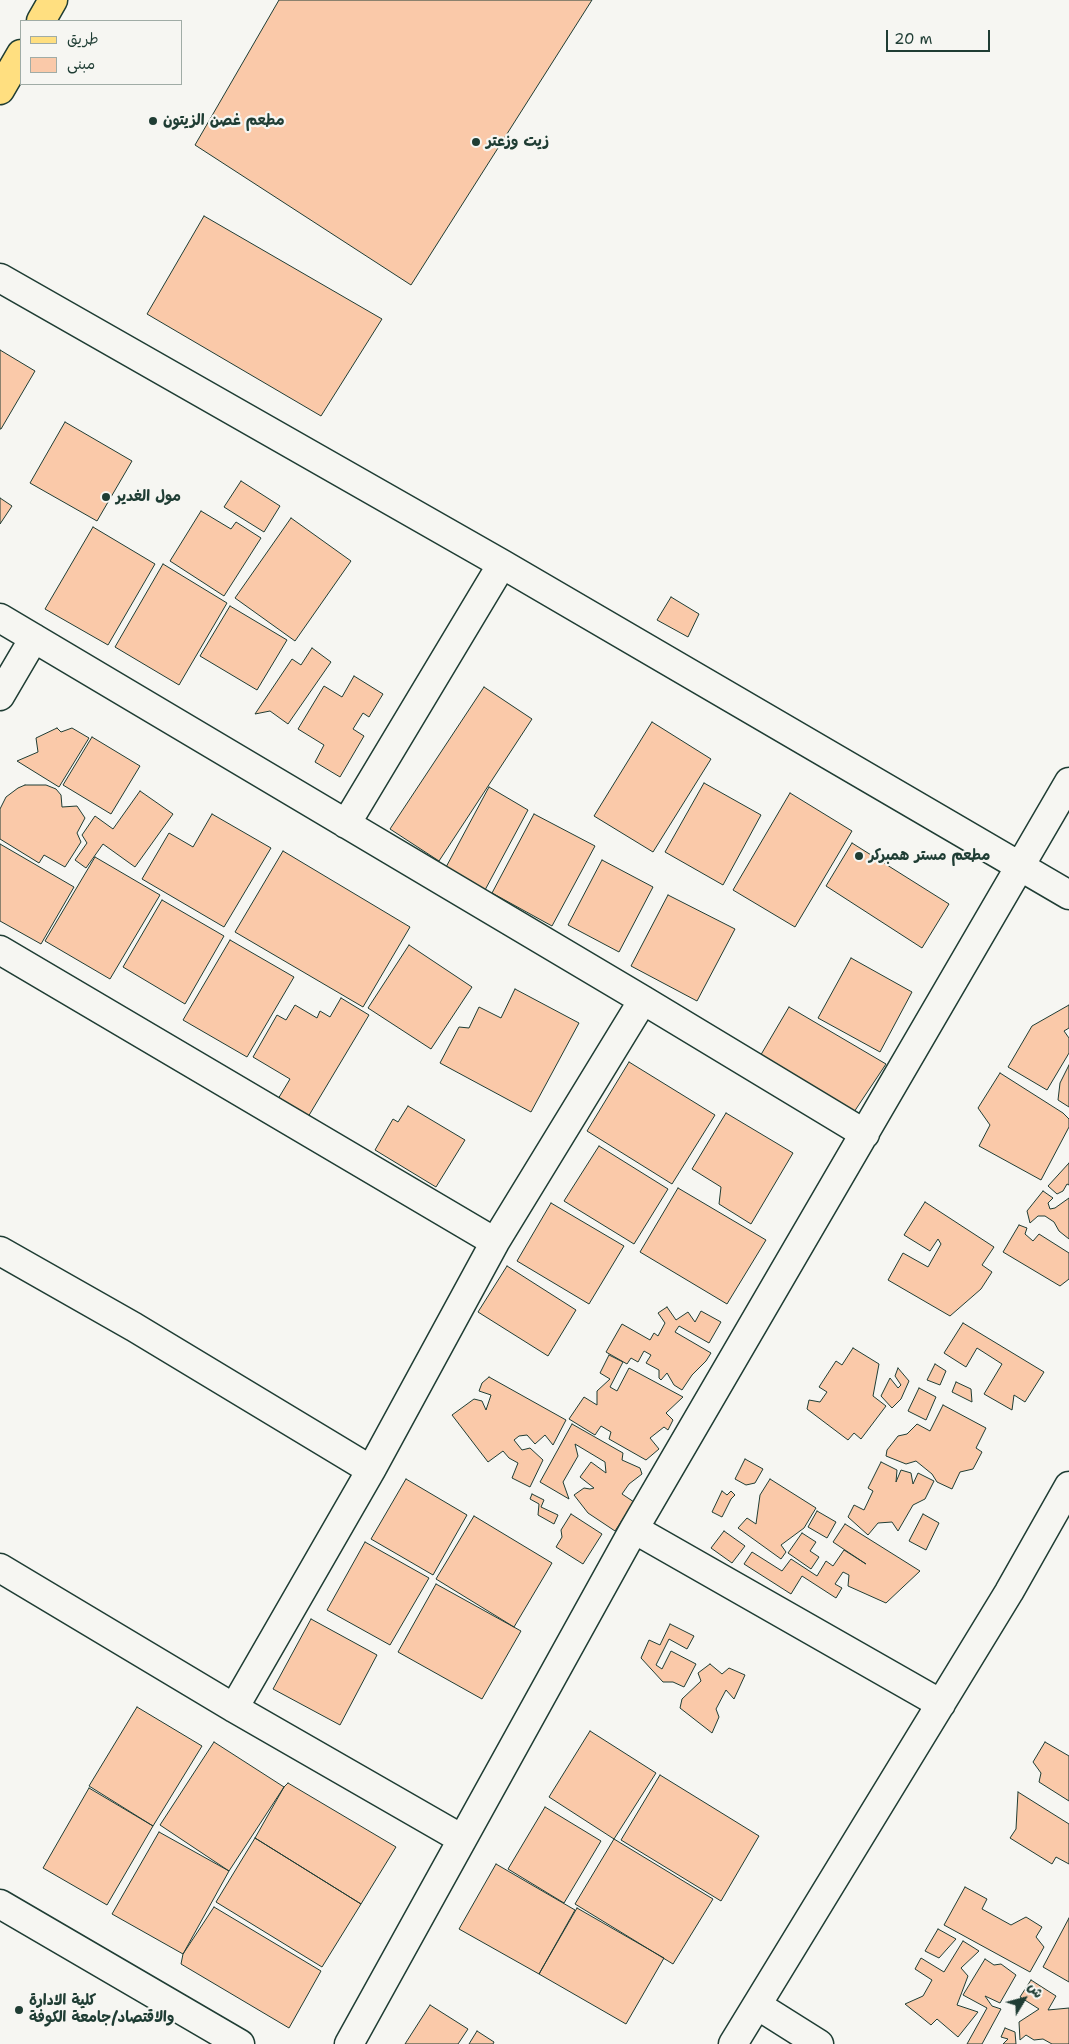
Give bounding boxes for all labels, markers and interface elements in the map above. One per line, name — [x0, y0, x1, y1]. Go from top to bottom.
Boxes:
legend — [20, 20, 182, 85]
scale bar — [889, 20, 993, 52]
text: طريق — [67, 29, 99, 49]
text: 20 m — [894, 29, 933, 49]
text: مبنى — [67, 54, 95, 74]
place label: مطعم غصن الزيتون — [163, 112, 285, 130]
marker: مطعم غصن الزيتون — [147, 115, 159, 127]
place label: زيت وزعتر — [486, 133, 549, 151]
marker: زيت وزعتر — [470, 136, 482, 148]
place label: مول الغدير — [116, 488, 181, 506]
marker: مول الغدير — [100, 491, 112, 503]
place label: مطعم مستر همبركر — [869, 847, 990, 865]
marker: مطعم مستر همبركر — [853, 850, 865, 862]
north arrow — [999, 1974, 1049, 2024]
text: ش — [1024, 1978, 1048, 2002]
place label: كلية الادارة والاقتصاد/جامعة الكوفة — [29, 1992, 175, 2027]
marker: كلية الادارة والاقتصاد/جامعة الكوفة — [13, 2004, 25, 2016]

